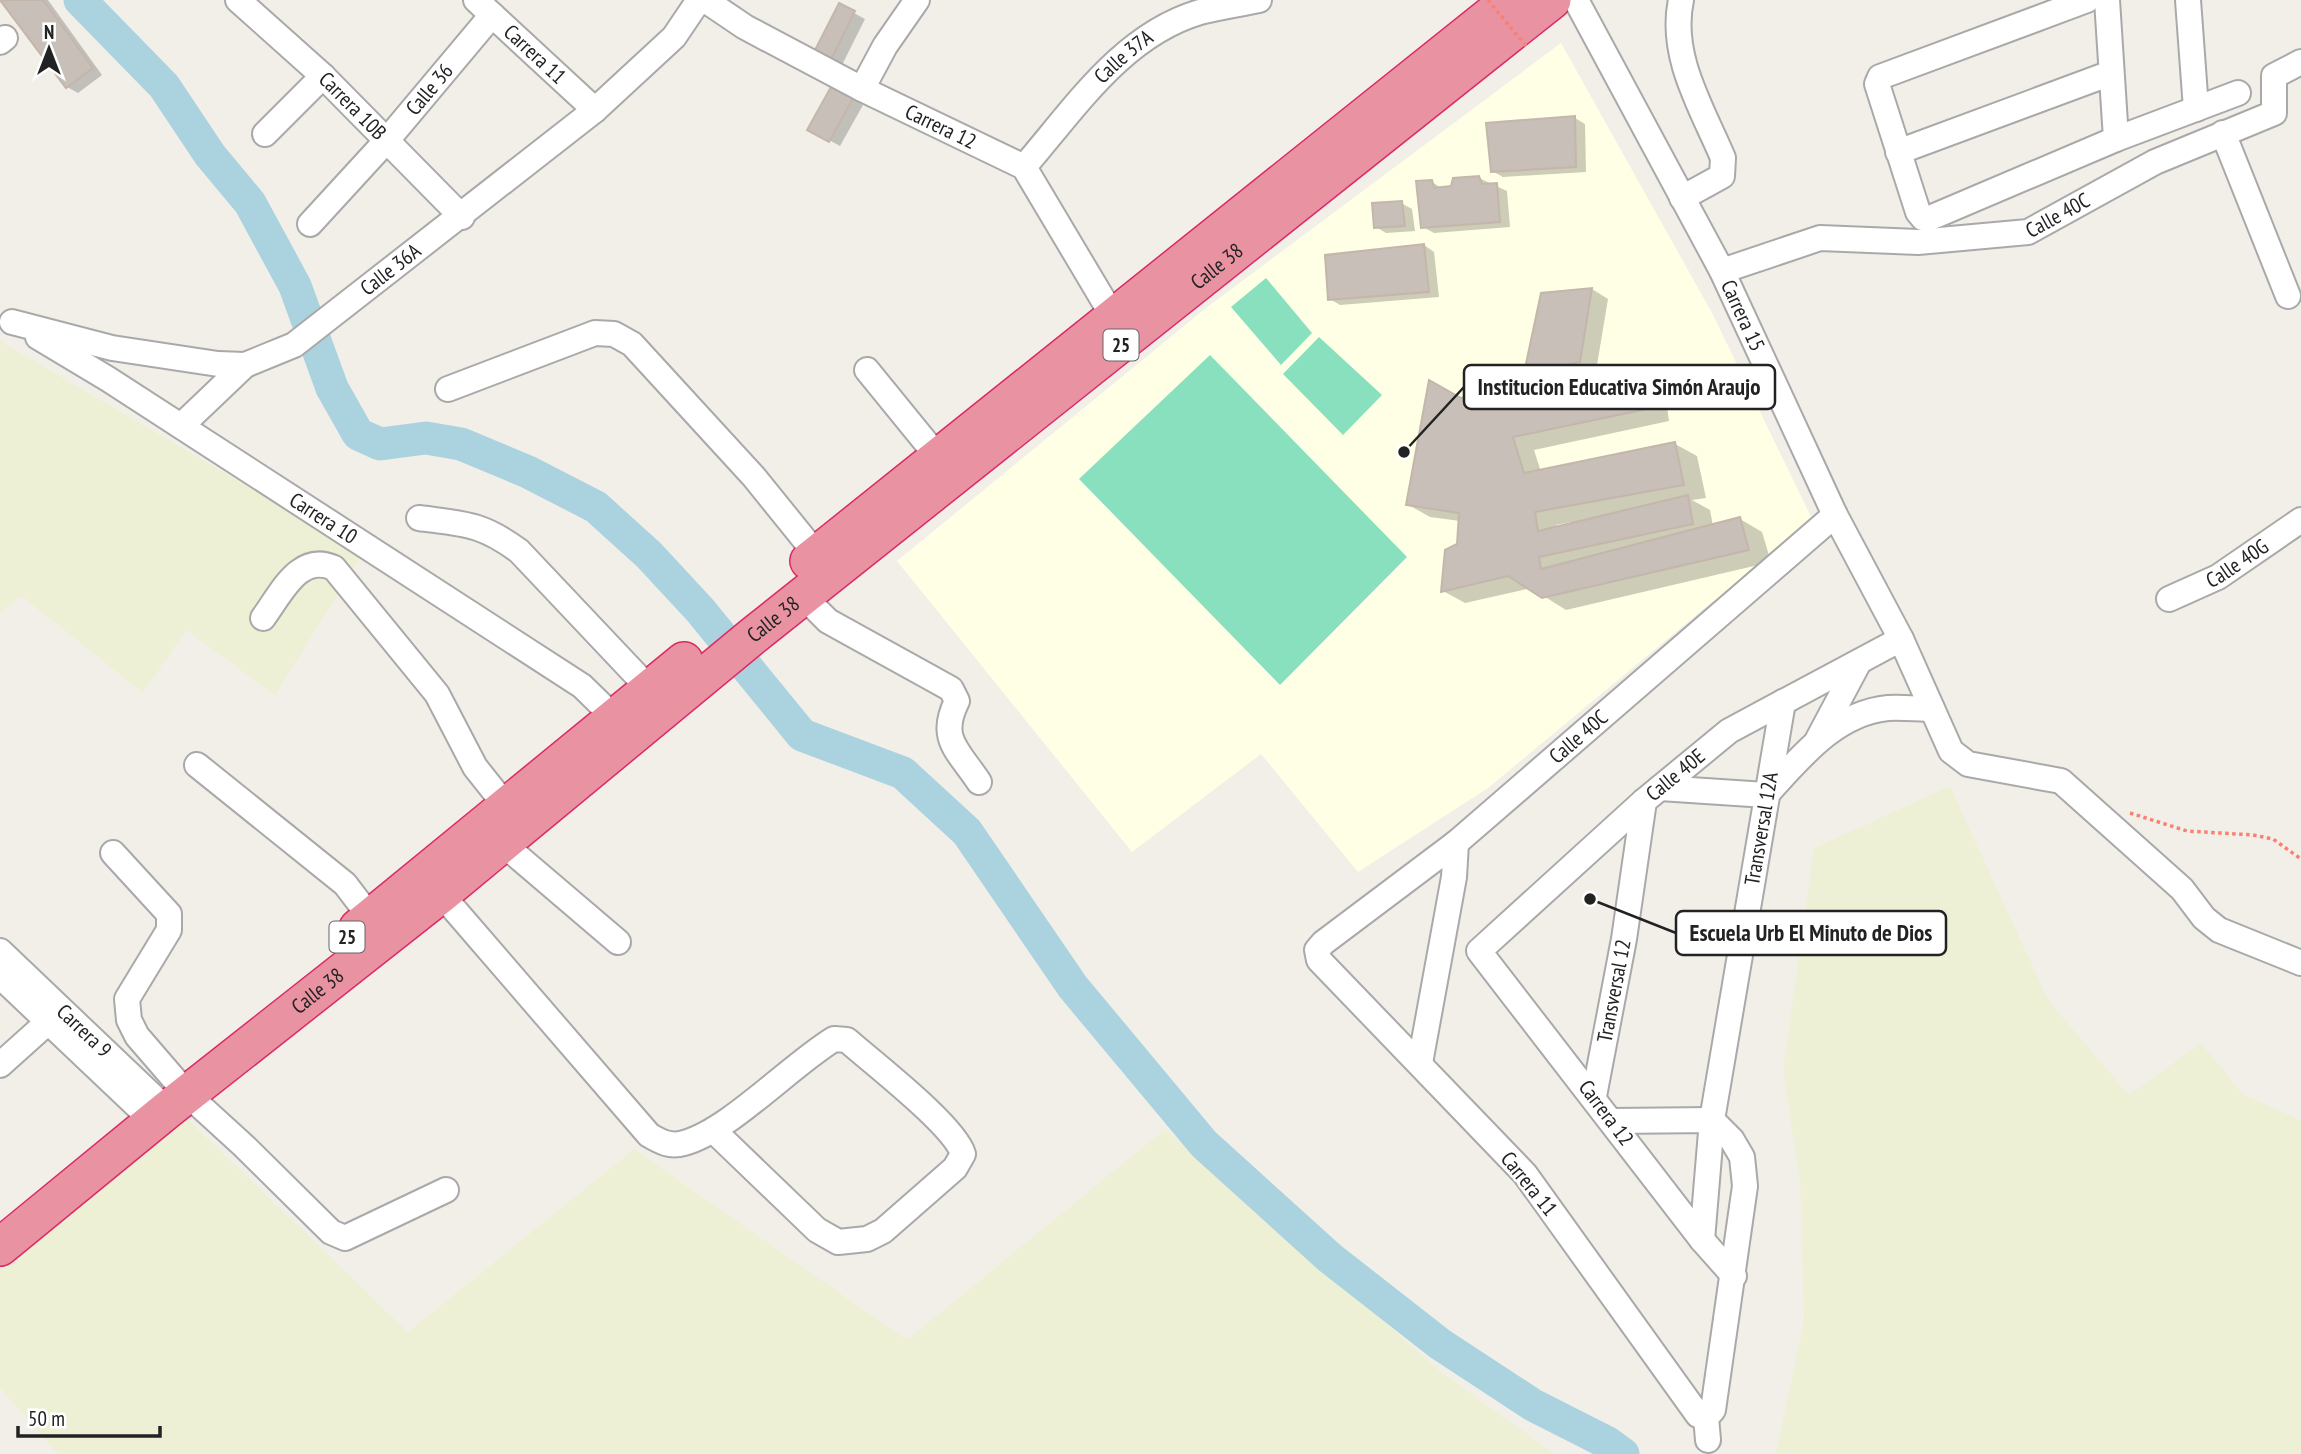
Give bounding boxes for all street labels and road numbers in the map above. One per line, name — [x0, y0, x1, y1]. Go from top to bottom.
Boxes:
street label: Carrera 11 — [498, 18, 572, 89]
street label: Calle 37A — [1088, 23, 1158, 89]
street label: Calle 36 — [400, 58, 459, 121]
street label: Carrera 10B — [313, 66, 392, 145]
street label: Carrera 12 — [901, 98, 981, 155]
street label: Calle 40C — [2021, 186, 2095, 244]
street label: Calle 36A — [355, 237, 426, 301]
street label: Calle 38 — [1185, 237, 1249, 295]
street label: Carrera 15 — [1715, 275, 1771, 355]
road number: 25 — [1104, 330, 1138, 360]
street label: Carrera 10 — [284, 486, 362, 550]
street label: Calle 40G — [2202, 532, 2273, 594]
street label: Calle 38 — [741, 590, 805, 648]
street label: Calle 40C — [1543, 703, 1614, 769]
street label: Calle 40E — [1640, 742, 1710, 807]
street label: Transversal 12A — [1738, 770, 1784, 887]
road number: 25 — [330, 922, 364, 953]
street label: Transversal 12 — [1591, 937, 1637, 1045]
street label: Calle 38 — [286, 962, 349, 1020]
street label: Carrera 9 — [51, 998, 118, 1063]
street label: Carrera 12 — [1573, 1074, 1640, 1151]
street label: Carrera 11 — [1495, 1146, 1564, 1221]

